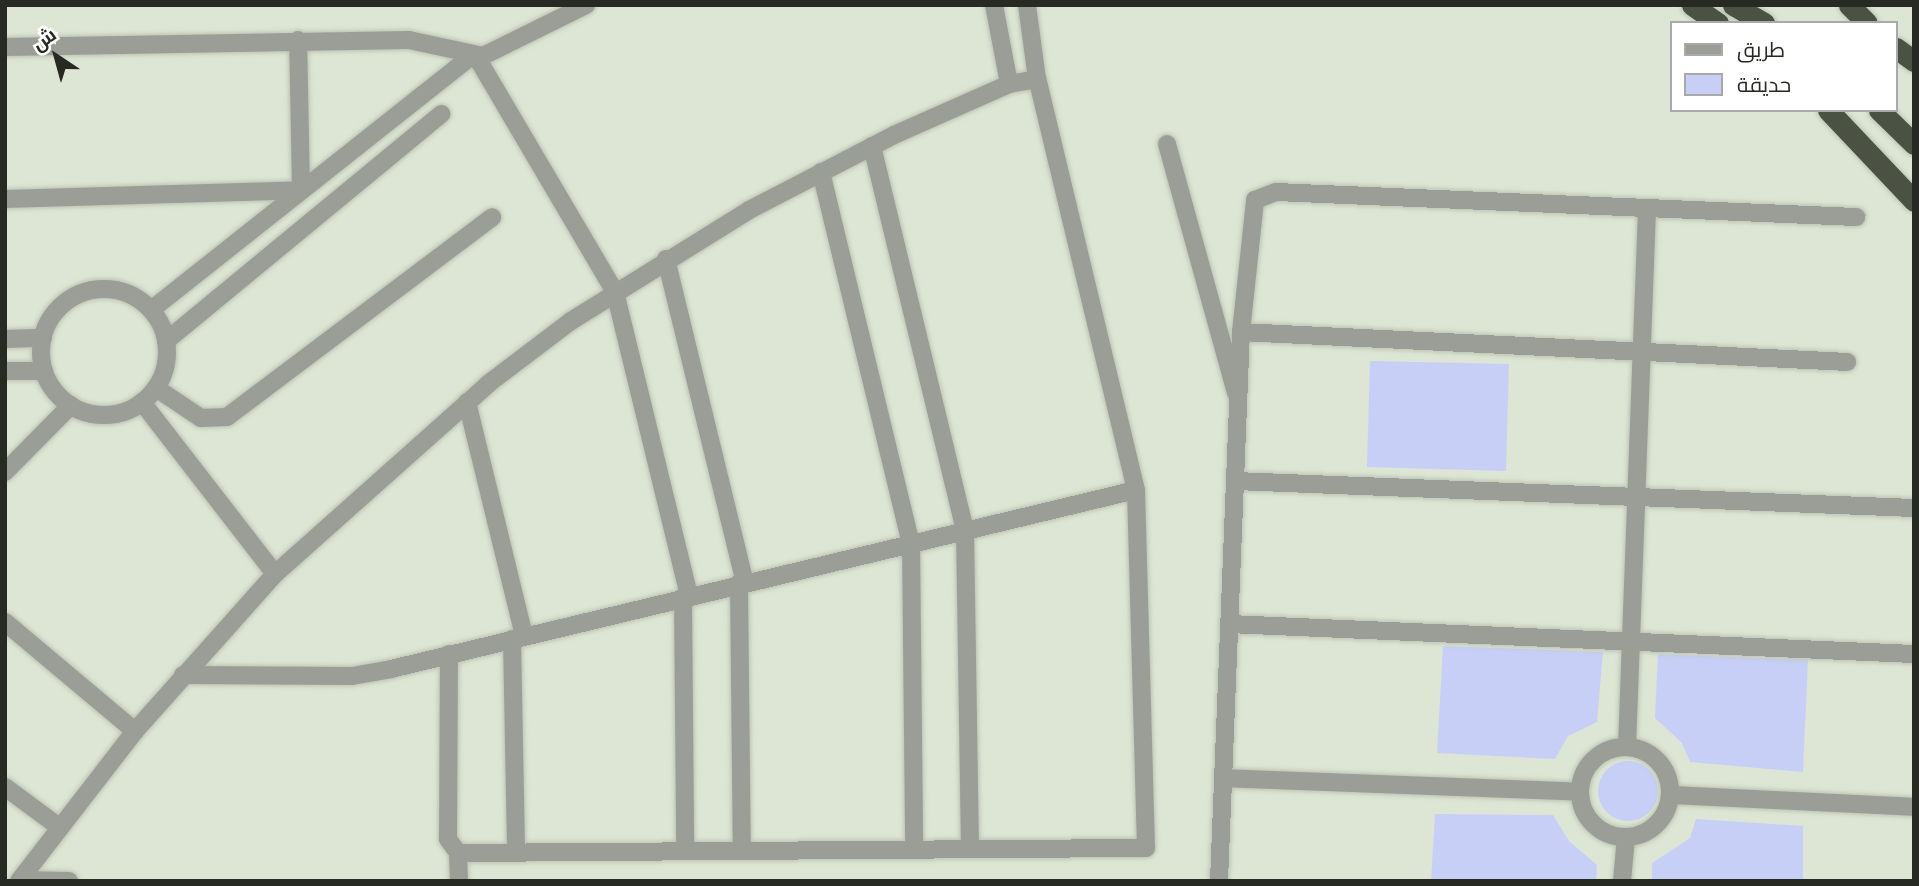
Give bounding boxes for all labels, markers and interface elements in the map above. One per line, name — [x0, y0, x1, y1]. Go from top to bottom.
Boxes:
north arrow — [21, 21, 91, 91]
legend — [1671, 21, 1898, 112]
text: ش — [27, 23, 60, 55]
text: طريق — [1737, 37, 1785, 62]
text: حديقة — [1737, 72, 1791, 97]

